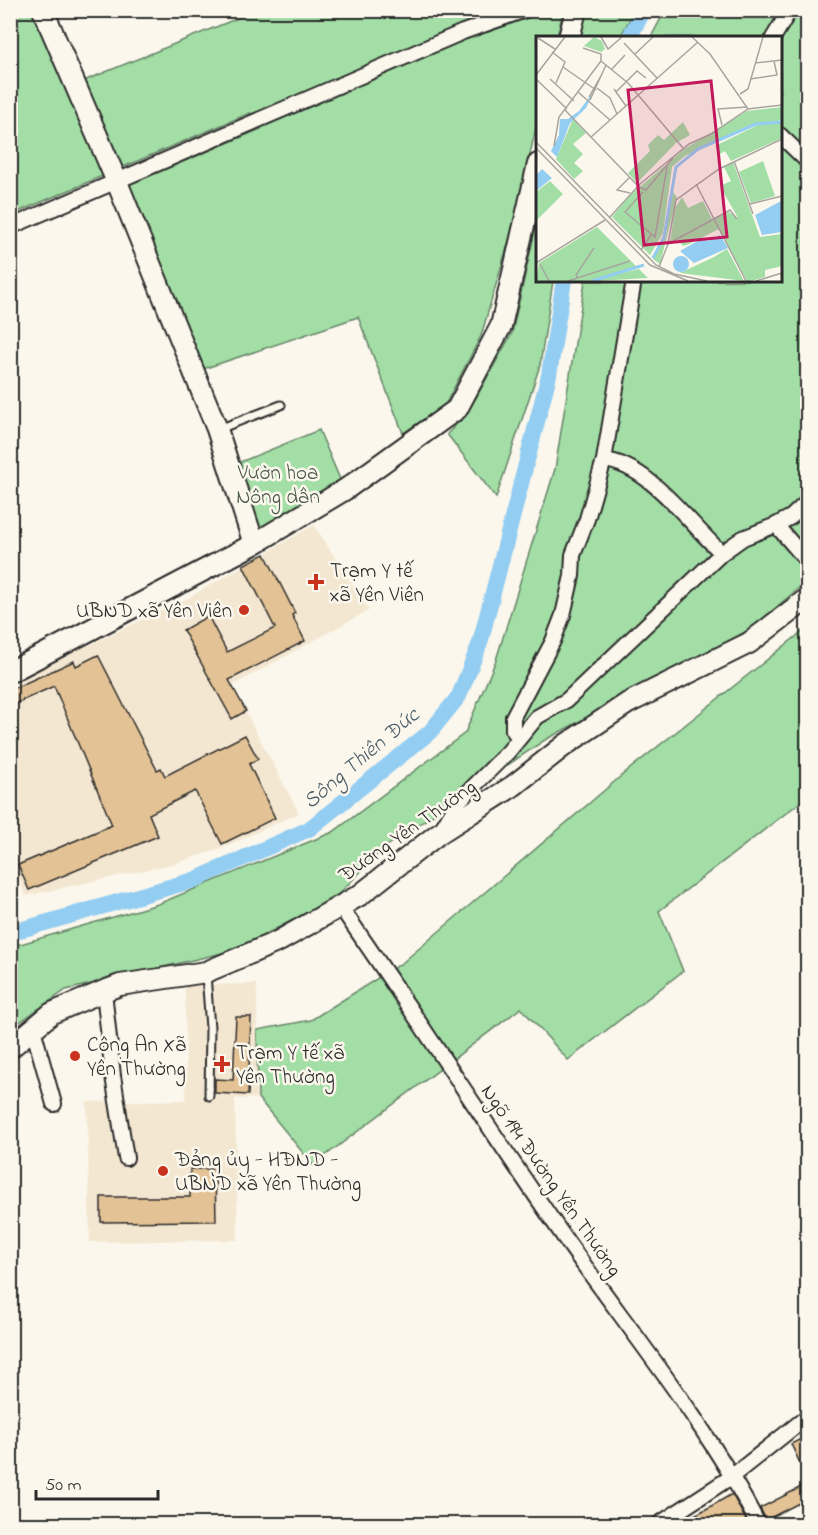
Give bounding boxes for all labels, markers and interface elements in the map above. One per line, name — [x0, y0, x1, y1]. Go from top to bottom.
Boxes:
inset map — [536, 36, 782, 282]
park label: Vườn hoa Nông dân — [236, 459, 320, 515]
place label: Trạm Y tế xã Yên Viên — [329, 557, 424, 611]
marker: Trạm Y tế xã Yên Viên — [307, 573, 325, 591]
place label: UBND xã Yên Viên — [76, 597, 232, 627]
marker: UBND xã Yên Viên — [237, 603, 251, 617]
water label: Sông Thiên Đức — [297, 700, 428, 818]
street label: Đường Yên Thường — [332, 773, 484, 893]
place label: Công An Xã Yên Thường — [87, 1031, 186, 1087]
place label: Trạm Y tế xã Yên Thường — [236, 1039, 344, 1095]
marker: Công An Xã Yên Thường — [68, 1049, 82, 1063]
marker: Trạm Y tế xã Yên Thường — [213, 1055, 231, 1073]
street label: Ngõ 194 Đường Yên Thường — [471, 1079, 628, 1285]
place label: Đảng ủy - HĐND - UBND xã Yên Thường — [174, 1146, 361, 1202]
marker: Đảng ủy - HĐND - UBND xã Yên Thường — [156, 1164, 170, 1178]
scale bar — [36, 1463, 158, 1501]
text: 50 m — [45, 1473, 82, 1499]

